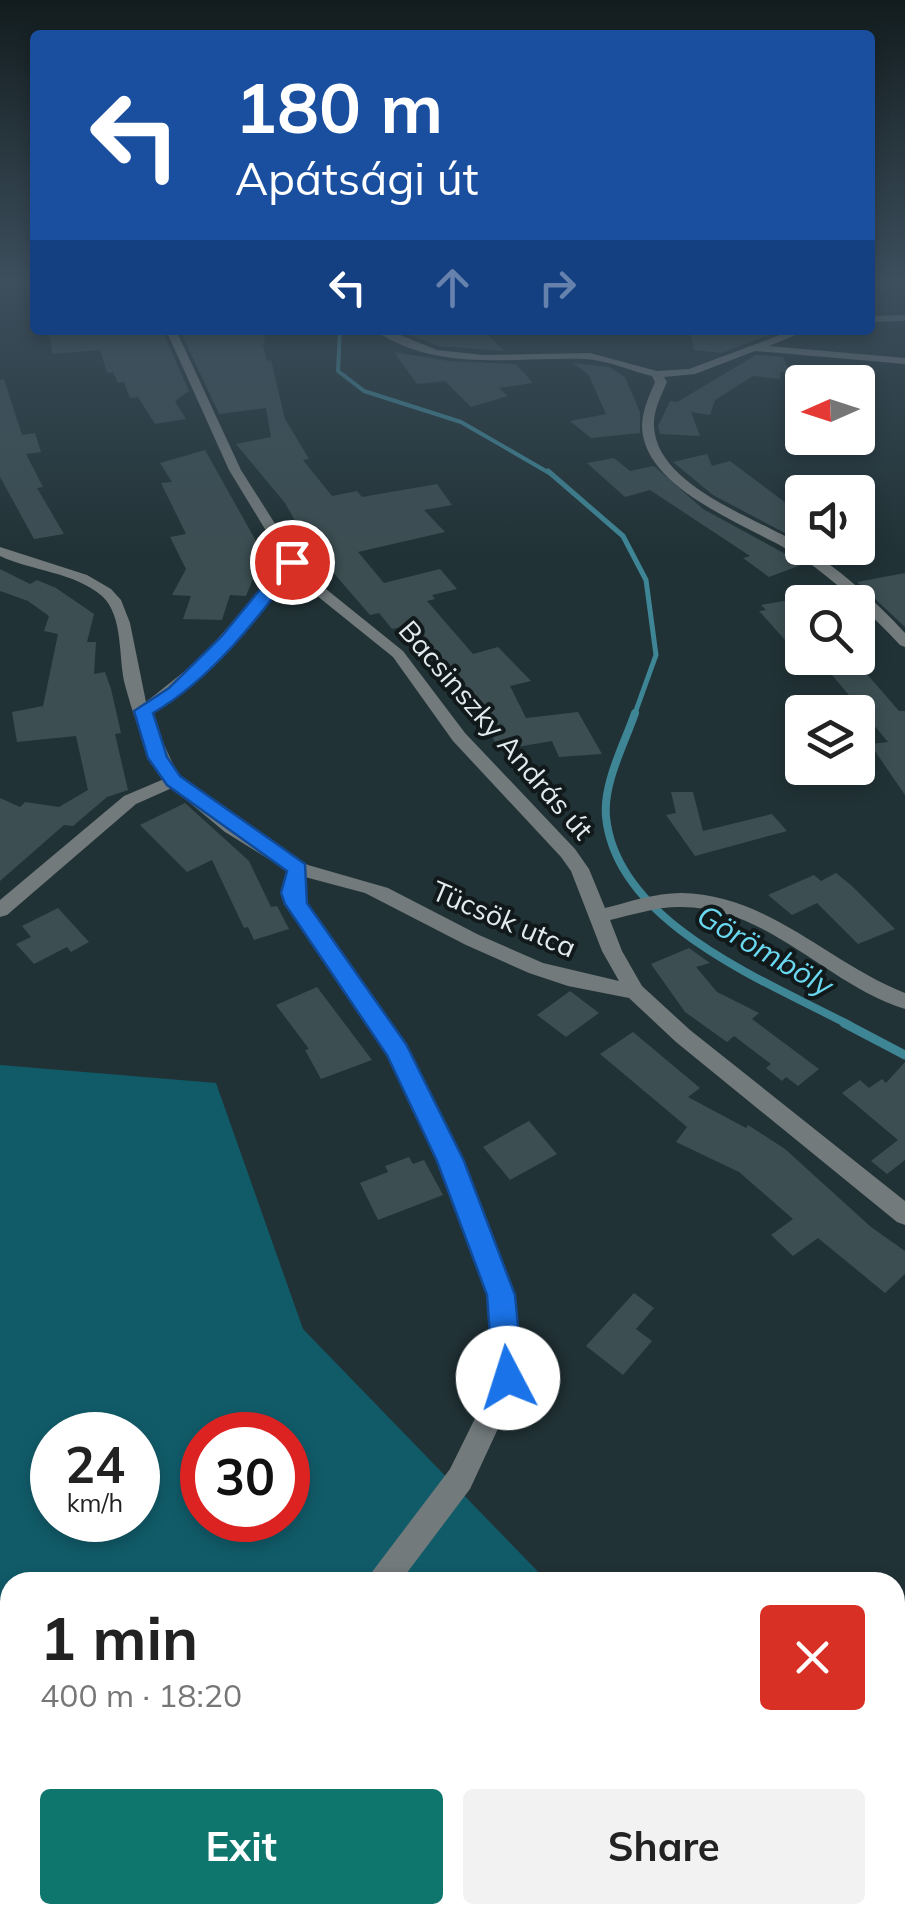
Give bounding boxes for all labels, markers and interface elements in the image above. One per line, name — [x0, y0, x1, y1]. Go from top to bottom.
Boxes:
text: 180 m — [235, 63, 443, 151]
icon: left — [70, 70, 200, 200]
text: Apátsági út — [235, 150, 478, 206]
icon: left — [320, 260, 375, 315]
icon: ahead — [425, 260, 480, 315]
icon: right — [530, 260, 585, 315]
north arrow — [785, 365, 875, 455]
map controls — [785, 365, 875, 785]
button: sound — [785, 475, 875, 565]
pin — [250, 520, 335, 605]
icon: arrive — [265, 535, 320, 590]
button: search — [785, 585, 875, 675]
street label: Bacsinszky András út — [392, 613, 601, 847]
button: layers — [785, 695, 875, 785]
street label: Tücsök utca — [427, 873, 581, 965]
water label: Görömböly — [690, 896, 841, 1005]
position arrow — [456, 1326, 560, 1430]
speed limit sign: 30 — [180, 1412, 310, 1542]
text: 24 — [65, 1433, 125, 1496]
text: km/h — [67, 1487, 123, 1518]
text: 1 min — [40, 1600, 198, 1675]
button: close — [760, 1605, 865, 1710]
text: 400 m · 18:20 — [40, 1675, 242, 1715]
button: Exit — [40, 1789, 443, 1904]
button: Share — [463, 1789, 865, 1904]

